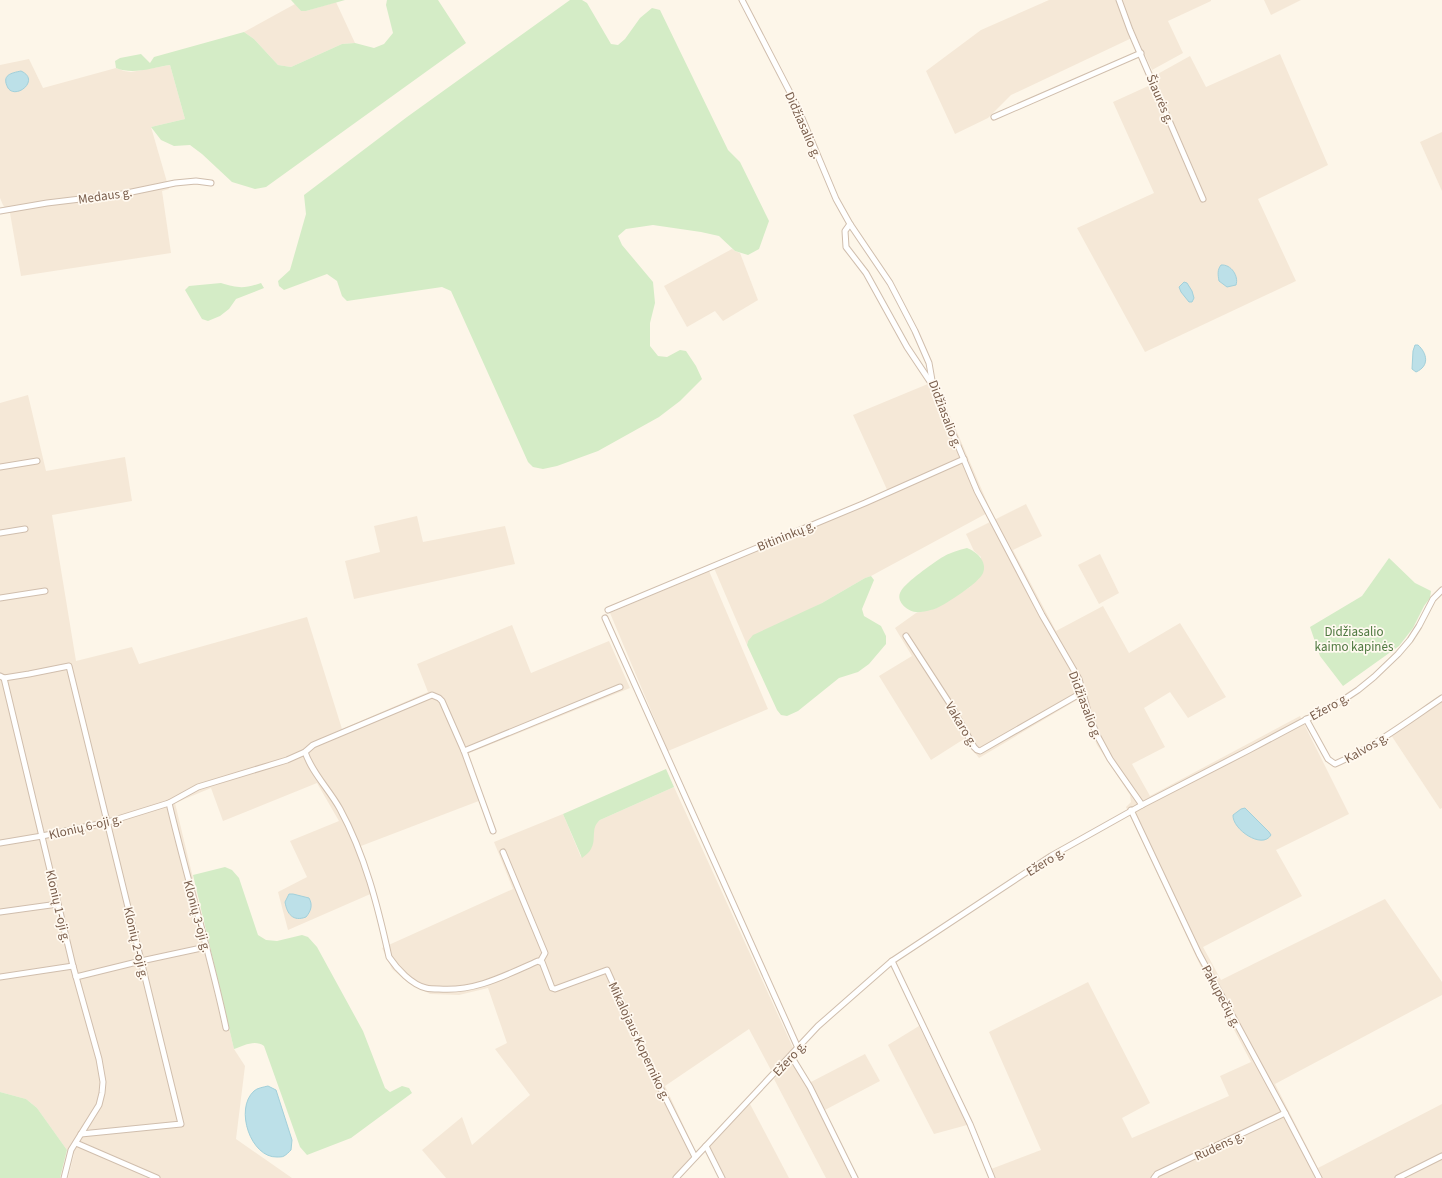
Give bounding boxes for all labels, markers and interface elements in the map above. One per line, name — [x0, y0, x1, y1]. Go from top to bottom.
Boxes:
street label: Šiaurės g. — [1142, 72, 1179, 127]
street label: Didžiasalio g. — [780, 89, 826, 162]
street label: Medaus g. — [77, 183, 133, 209]
street label: Didžiasalio g. — [924, 378, 966, 451]
street label: Bitininkų g. — [754, 516, 818, 556]
park label: Didžiasalio kaimo kapinės — [1315, 623, 1394, 656]
street label: Didžiasalio g. — [1064, 669, 1106, 742]
street label: Ežero g. — [1307, 689, 1352, 725]
street label: Vakaro g. — [941, 699, 982, 750]
street label: Kalvos g. — [1341, 728, 1392, 768]
street label: Klonių 6-oji g. — [47, 810, 123, 844]
street label: Ežero g. — [1023, 843, 1068, 881]
street label: Klonių 1-oji g. — [41, 868, 75, 944]
street label: Klonių 3-oji g. — [179, 878, 215, 954]
street label: Klonių 2-oji g. — [119, 905, 153, 981]
street label: Pakupečių g. — [1197, 962, 1245, 1031]
street label: Mikalojaus Koperniko g. — [604, 979, 675, 1104]
street label: Ežero g. — [769, 1037, 811, 1080]
street label: Rudens g. — [1192, 1127, 1247, 1165]

